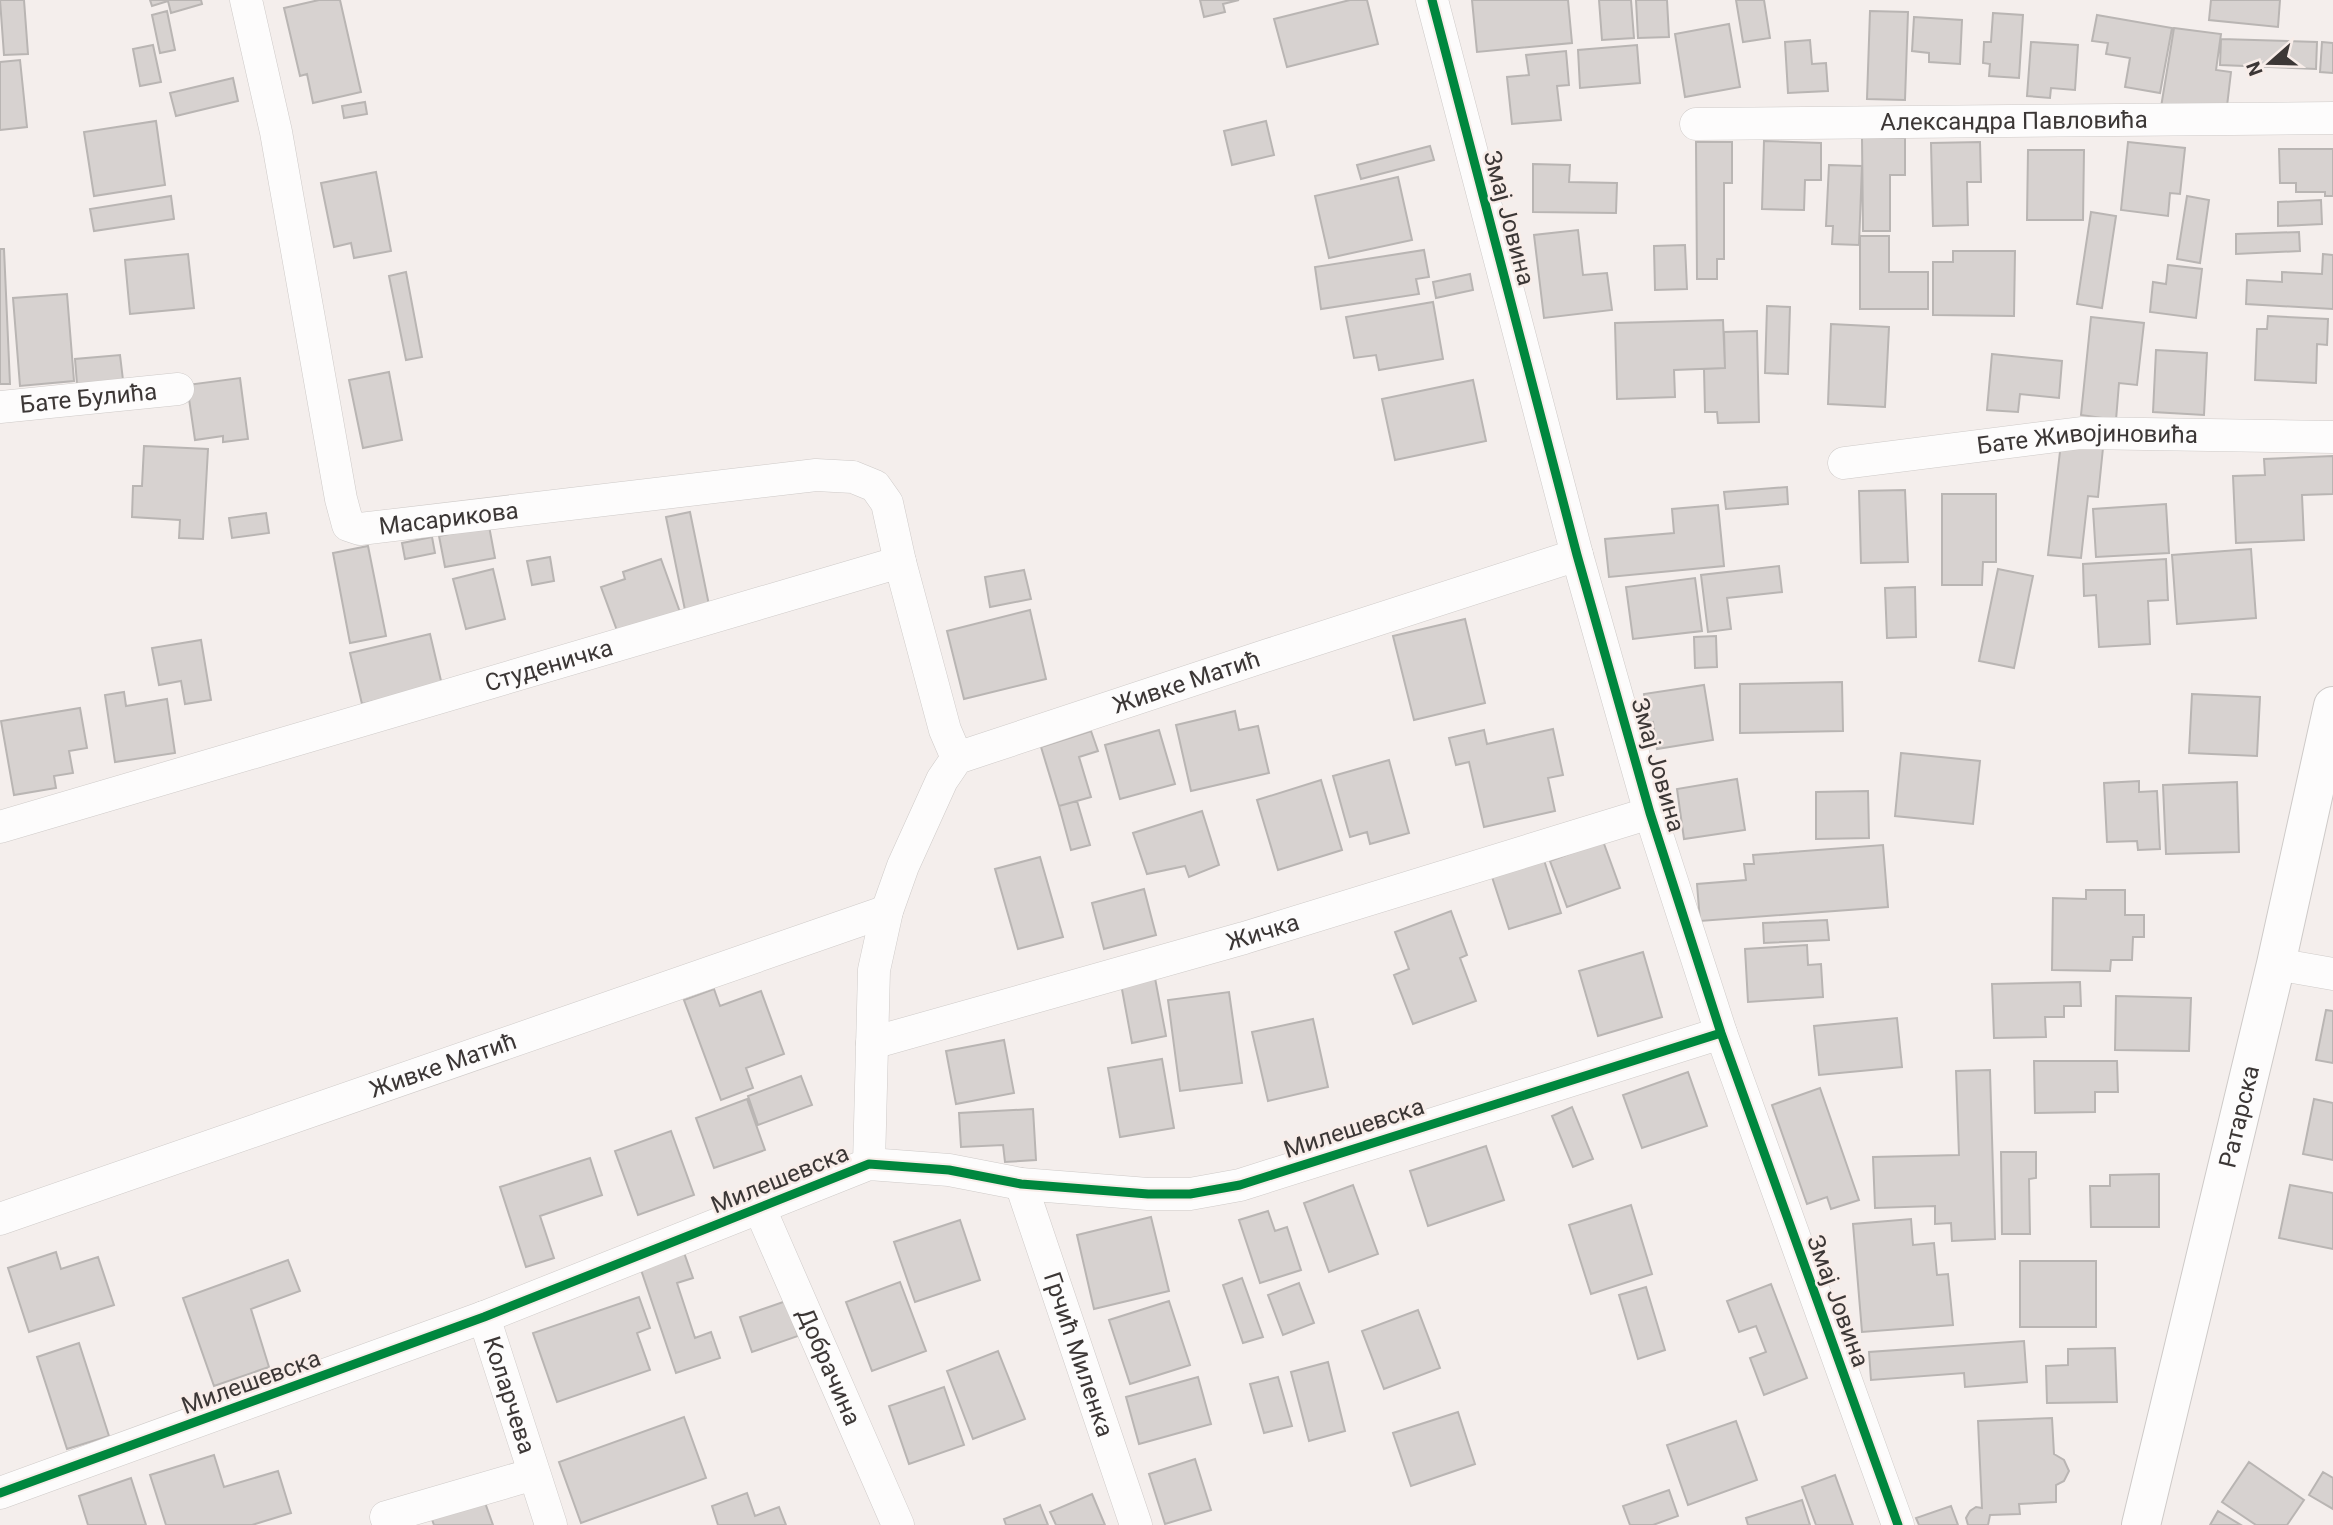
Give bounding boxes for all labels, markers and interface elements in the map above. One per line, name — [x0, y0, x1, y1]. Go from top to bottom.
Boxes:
north arrow — [2235, 28, 2305, 98]
text: N — [2241, 58, 2268, 79]
street label: Александра Павловића — [1880, 106, 2148, 136]
street label: Змај Јовина — [1478, 148, 1540, 288]
street label: Бате Булића — [19, 377, 158, 419]
street label: Бате Живојиновића — [1975, 419, 2198, 460]
street label: Масарикова — [377, 496, 520, 541]
street label: Студеничка — [481, 633, 616, 698]
street label: Живке Матић — [1109, 645, 1264, 719]
street label: Змај Јовина — [1625, 695, 1691, 835]
street label: Жичка — [1223, 908, 1302, 956]
street label: Живке Матић — [366, 1027, 520, 1104]
street label: Ратарска — [2213, 1063, 2265, 1171]
street label: Милешевска — [1280, 1092, 1428, 1164]
street label: Милешевска — [707, 1139, 853, 1219]
street label: Змај Јовина — [1801, 1231, 1875, 1371]
street label: Грчић Миленка — [1038, 1268, 1119, 1441]
street label: Добрачина — [791, 1304, 867, 1430]
street label: Коларчева — [477, 1333, 541, 1457]
street label: Милешевска — [178, 1344, 324, 1420]

